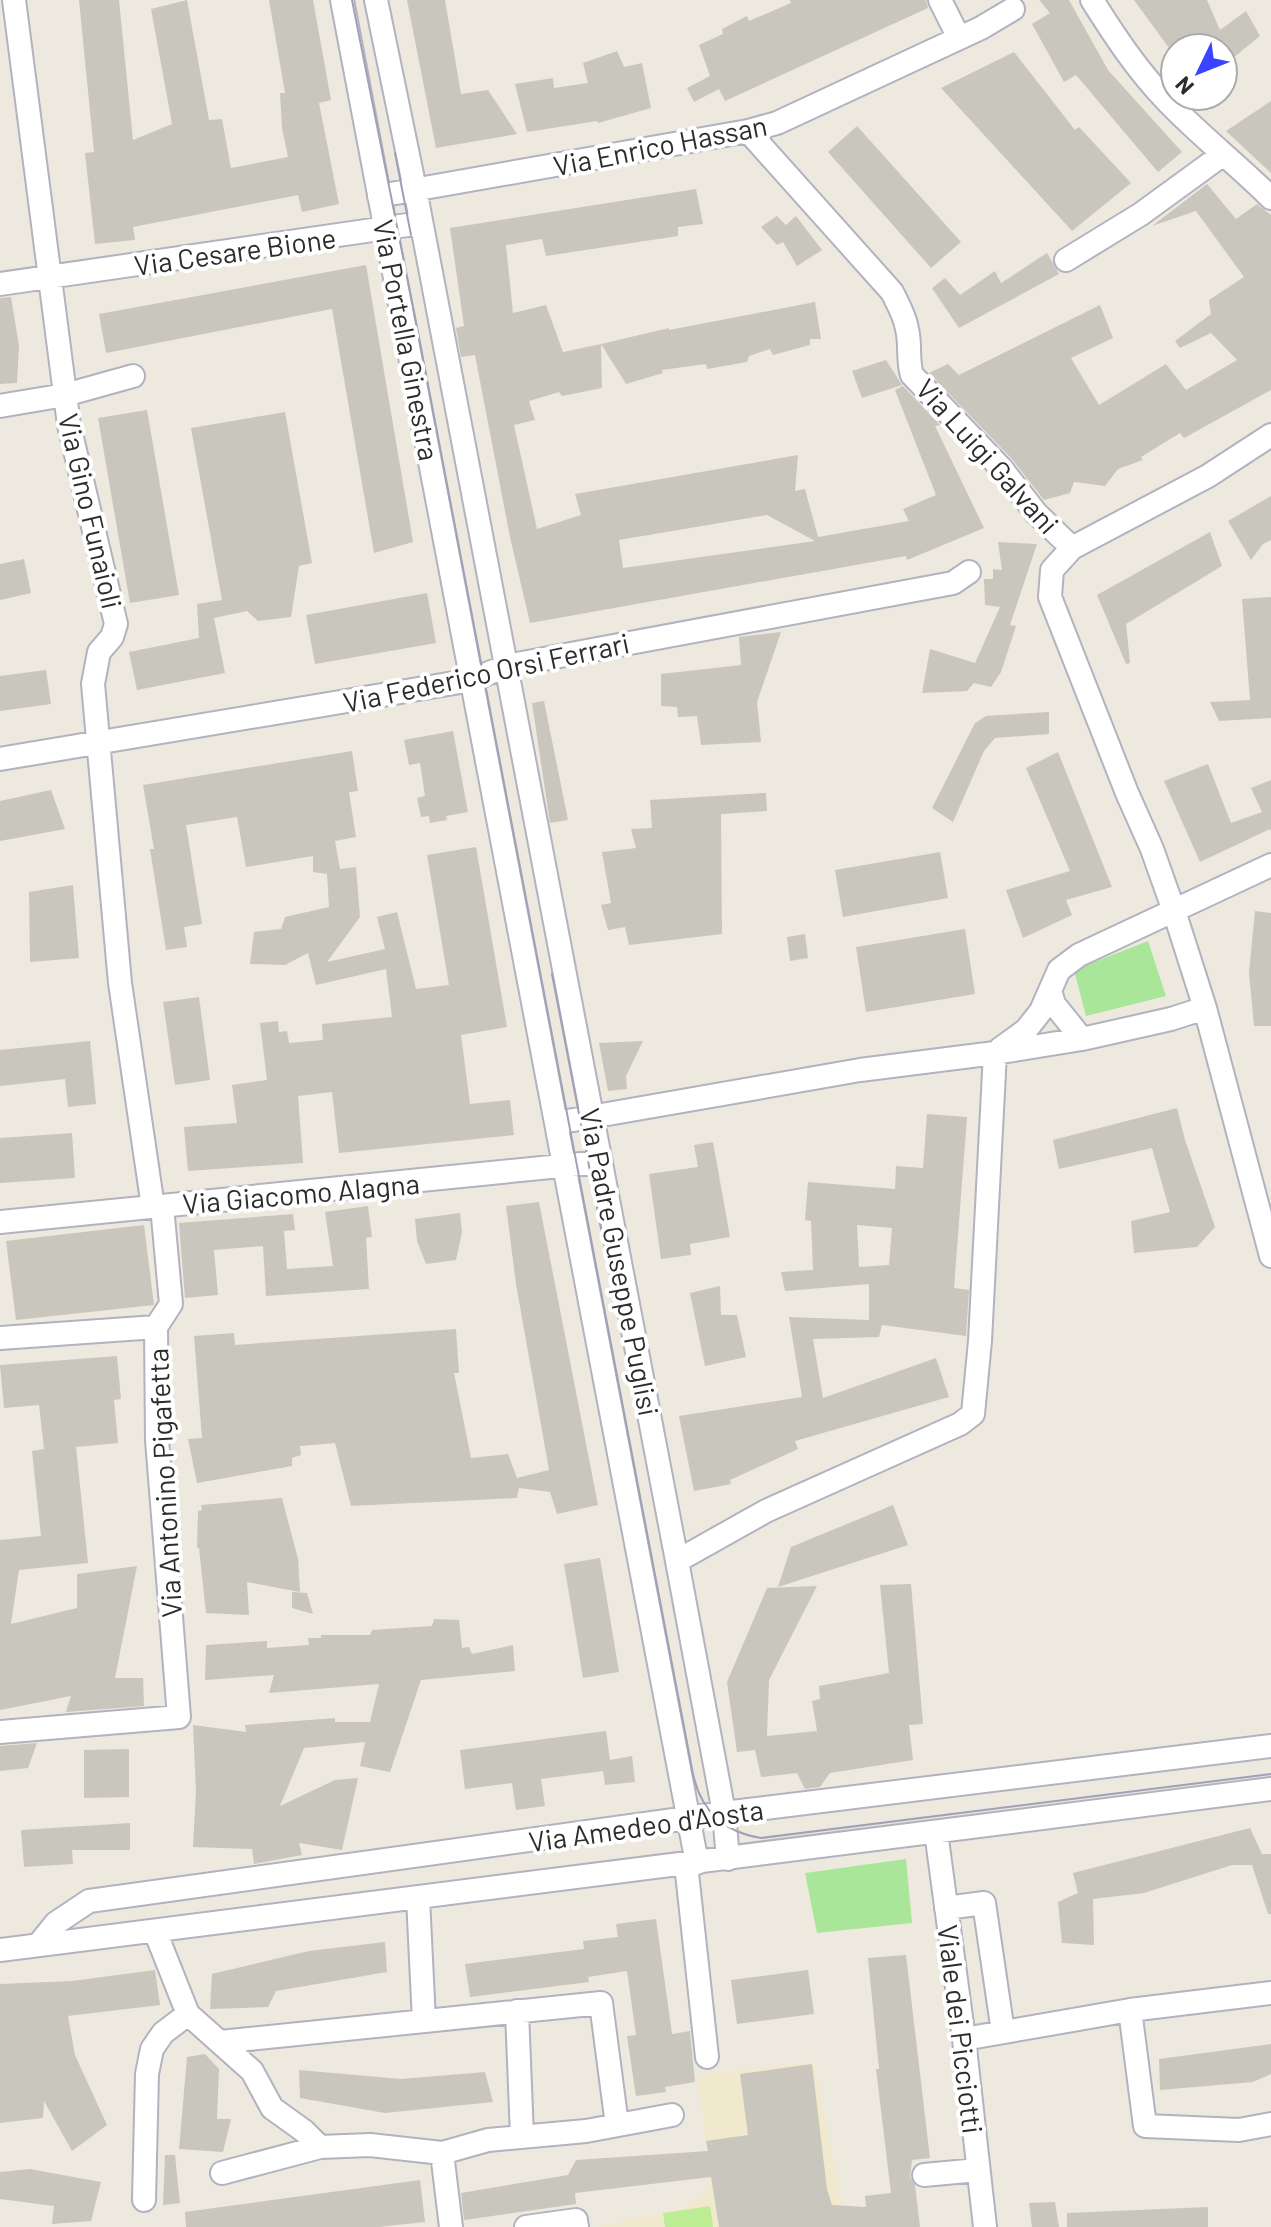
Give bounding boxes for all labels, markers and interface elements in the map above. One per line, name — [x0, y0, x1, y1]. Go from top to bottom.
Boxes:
north arrow — [1159, 32, 1239, 112]
text: N — [1169, 72, 1198, 101]
street label: Via Enrico Hassan — [550, 108, 770, 182]
street label: Via Portella Ginestra — [367, 217, 447, 463]
street label: Via Cesare Bione — [132, 220, 338, 282]
street label: Via Luigi Galvani — [910, 372, 1066, 540]
street label: Via Gino Funaioli — [52, 410, 130, 612]
street label: Via Federico Orsi Ferrari — [340, 625, 632, 719]
street label: Via Padre Guseppe Puglisi — [573, 1105, 667, 1419]
street label: Via Giacomo Alagna — [181, 1166, 421, 1220]
street label: Via Antonino Pigafetta — [140, 1347, 188, 1619]
street label: Via Amedeo d'Aosta — [526, 1792, 766, 1858]
street label: Viale dei Picciotti — [931, 1923, 991, 2135]

